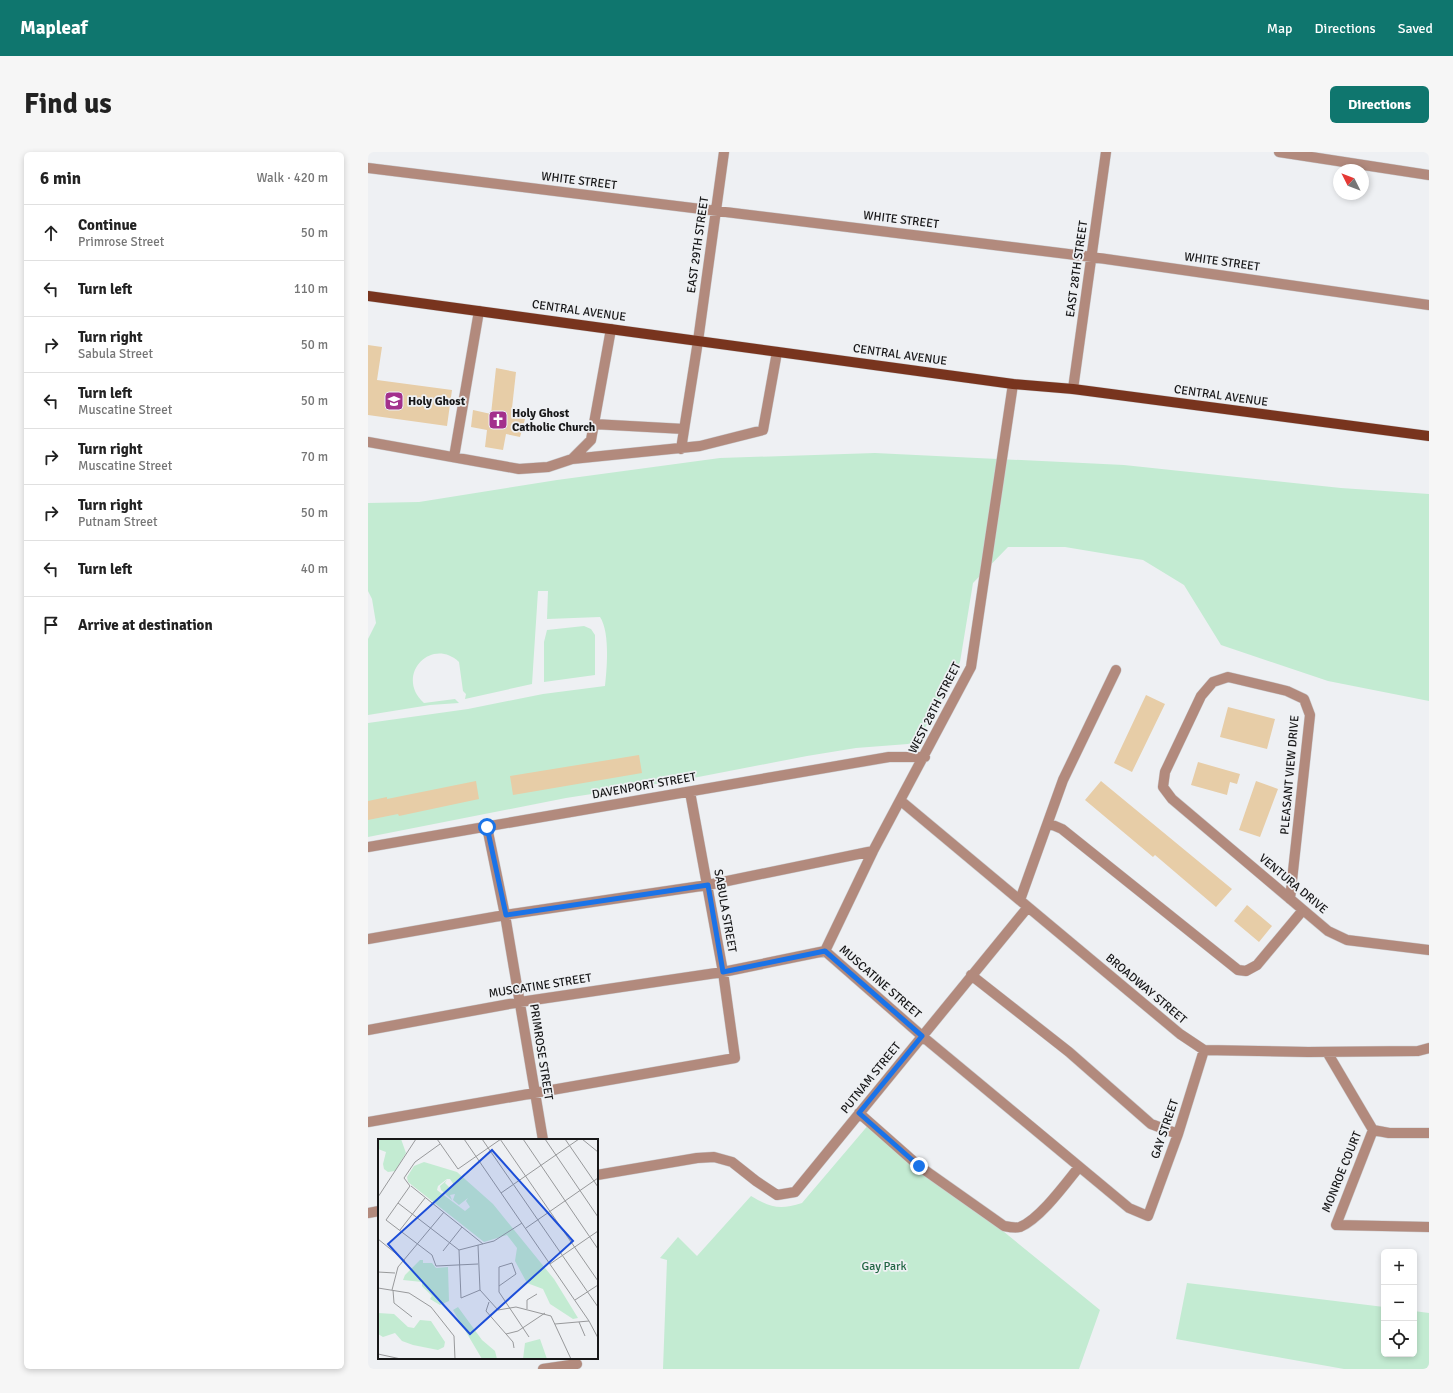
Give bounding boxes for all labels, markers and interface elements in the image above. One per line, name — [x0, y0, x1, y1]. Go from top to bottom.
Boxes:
text: Mapleaf — [20, 16, 88, 40]
text: Map — [1267, 20, 1293, 37]
text: Directions — [1315, 20, 1376, 37]
text: Saved — [1398, 20, 1433, 37]
button: Directions — [1330, 86, 1429, 123]
text: Find us — [24, 87, 112, 121]
north arrow — [1333, 164, 1369, 200]
text: 6 min — [40, 168, 81, 189]
street label: WHITE STREET — [540, 169, 618, 193]
text: Walk · 420 m — [257, 170, 328, 186]
street label: EAST 29TH STREET — [684, 196, 712, 294]
street label: WHITE STREET — [862, 208, 940, 232]
text: Continue — [78, 216, 137, 234]
street label: EAST 28TH STREET — [1063, 220, 1091, 318]
icon: ahead — [40, 222, 62, 244]
text: 50 m — [301, 225, 328, 241]
text: Primrose Street — [78, 234, 164, 250]
street label: WHITE STREET — [1183, 249, 1261, 275]
icon: left — [40, 278, 62, 300]
text: Turn left — [78, 280, 132, 298]
text: 110 m — [294, 281, 328, 297]
street label: CENTRAL AVENUE — [531, 297, 627, 325]
text: Turn right — [78, 328, 143, 346]
icon: right — [40, 334, 62, 356]
text: 50 m — [301, 337, 328, 353]
street label: CENTRAL AVENUE — [852, 341, 948, 369]
text: Sabula Street — [78, 346, 153, 362]
street label: CENTRAL AVENUE — [1173, 382, 1269, 410]
text: Turn left — [78, 384, 132, 402]
icon: left — [40, 390, 62, 412]
school or university icon: Holy Ghost — [383, 390, 405, 412]
text: 50 m — [301, 393, 328, 409]
place label: Holy Ghost — [408, 394, 466, 409]
text: Muscatine Street — [78, 402, 172, 418]
place label: Holy Ghost Catholic Church — [512, 406, 596, 435]
church icon: Holy Ghost Catholic Church — [487, 409, 509, 431]
text: Turn right — [78, 440, 143, 458]
icon: right — [40, 446, 62, 468]
text: 70 m — [301, 449, 328, 465]
text: Muscatine Street — [78, 458, 172, 474]
text: Turn right — [78, 496, 143, 514]
icon: right — [40, 502, 62, 524]
text: 50 m — [301, 505, 328, 521]
text: Putnam Street — [78, 514, 158, 530]
icon: left — [40, 558, 62, 580]
text: Turn left — [78, 560, 132, 578]
text: 40 m — [301, 561, 328, 577]
icon: arrive — [40, 614, 62, 636]
text: Arrive at destination — [78, 616, 213, 634]
street label: WEST 28TH STREET — [906, 660, 965, 756]
street label: PLEASANT VIEW DRIVE — [1277, 714, 1303, 835]
street label: DAVENPORT STREET — [591, 769, 697, 803]
route start — [478, 818, 496, 836]
street label: VENTURA DRIVE — [1256, 851, 1331, 917]
street label: SABULA STREET — [710, 868, 740, 954]
street label: MUSCATINE STREET — [836, 942, 924, 1022]
street label: BROADWAY STREET — [1102, 951, 1190, 1027]
street label: MUSCATINE STREET — [487, 970, 593, 1002]
street label: PRIMROSE STREET — [526, 1003, 556, 1101]
street label: PUTNAM STREET — [838, 1039, 904, 1117]
street label: GAY STREET — [1148, 1097, 1182, 1161]
street label: MONROE COURT — [1319, 1129, 1365, 1215]
inset map — [378, 1139, 598, 1359]
route end — [910, 1157, 928, 1175]
map controls — [1381, 1249, 1417, 1357]
button: + — [1381, 1249, 1417, 1285]
park label: Gay Park — [862, 1259, 906, 1274]
button: − — [1381, 1285, 1417, 1321]
button: locate — [1381, 1321, 1417, 1357]

